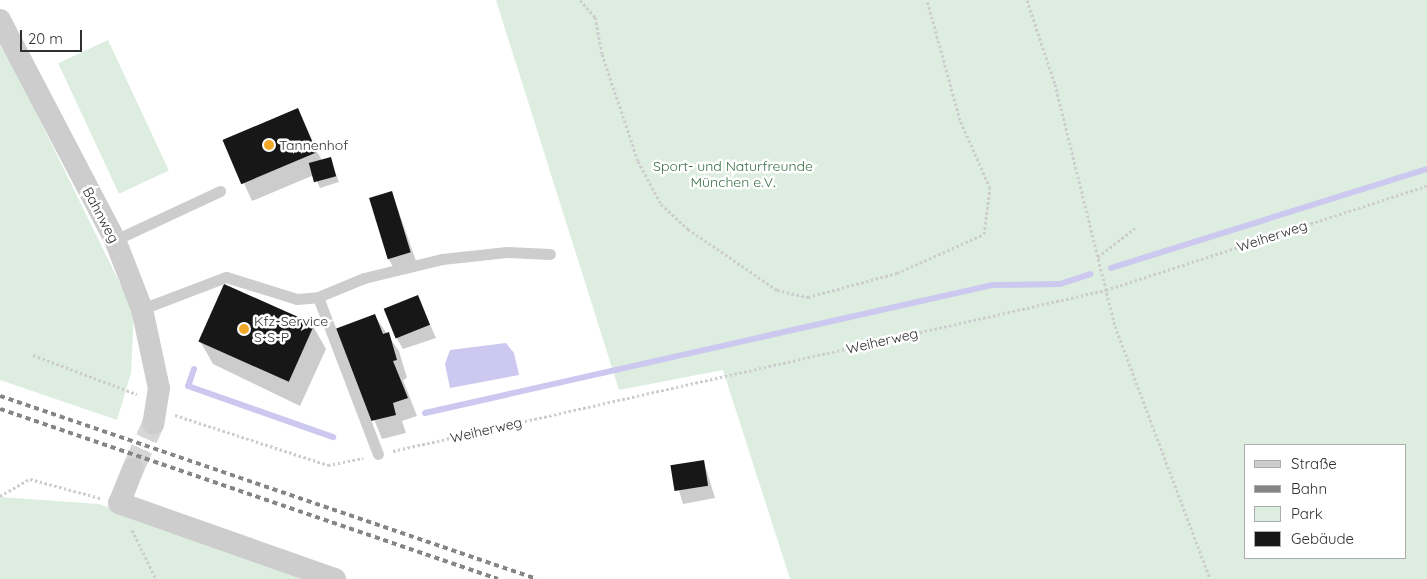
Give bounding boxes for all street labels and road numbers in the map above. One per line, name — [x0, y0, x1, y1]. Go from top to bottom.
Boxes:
street label: Bahnweg — [79, 184, 123, 246]
street label: Weiherweg — [1235, 217, 1309, 255]
street label: Weiherweg — [844, 325, 920, 357]
street label: Weiherweg — [448, 414, 524, 446]

